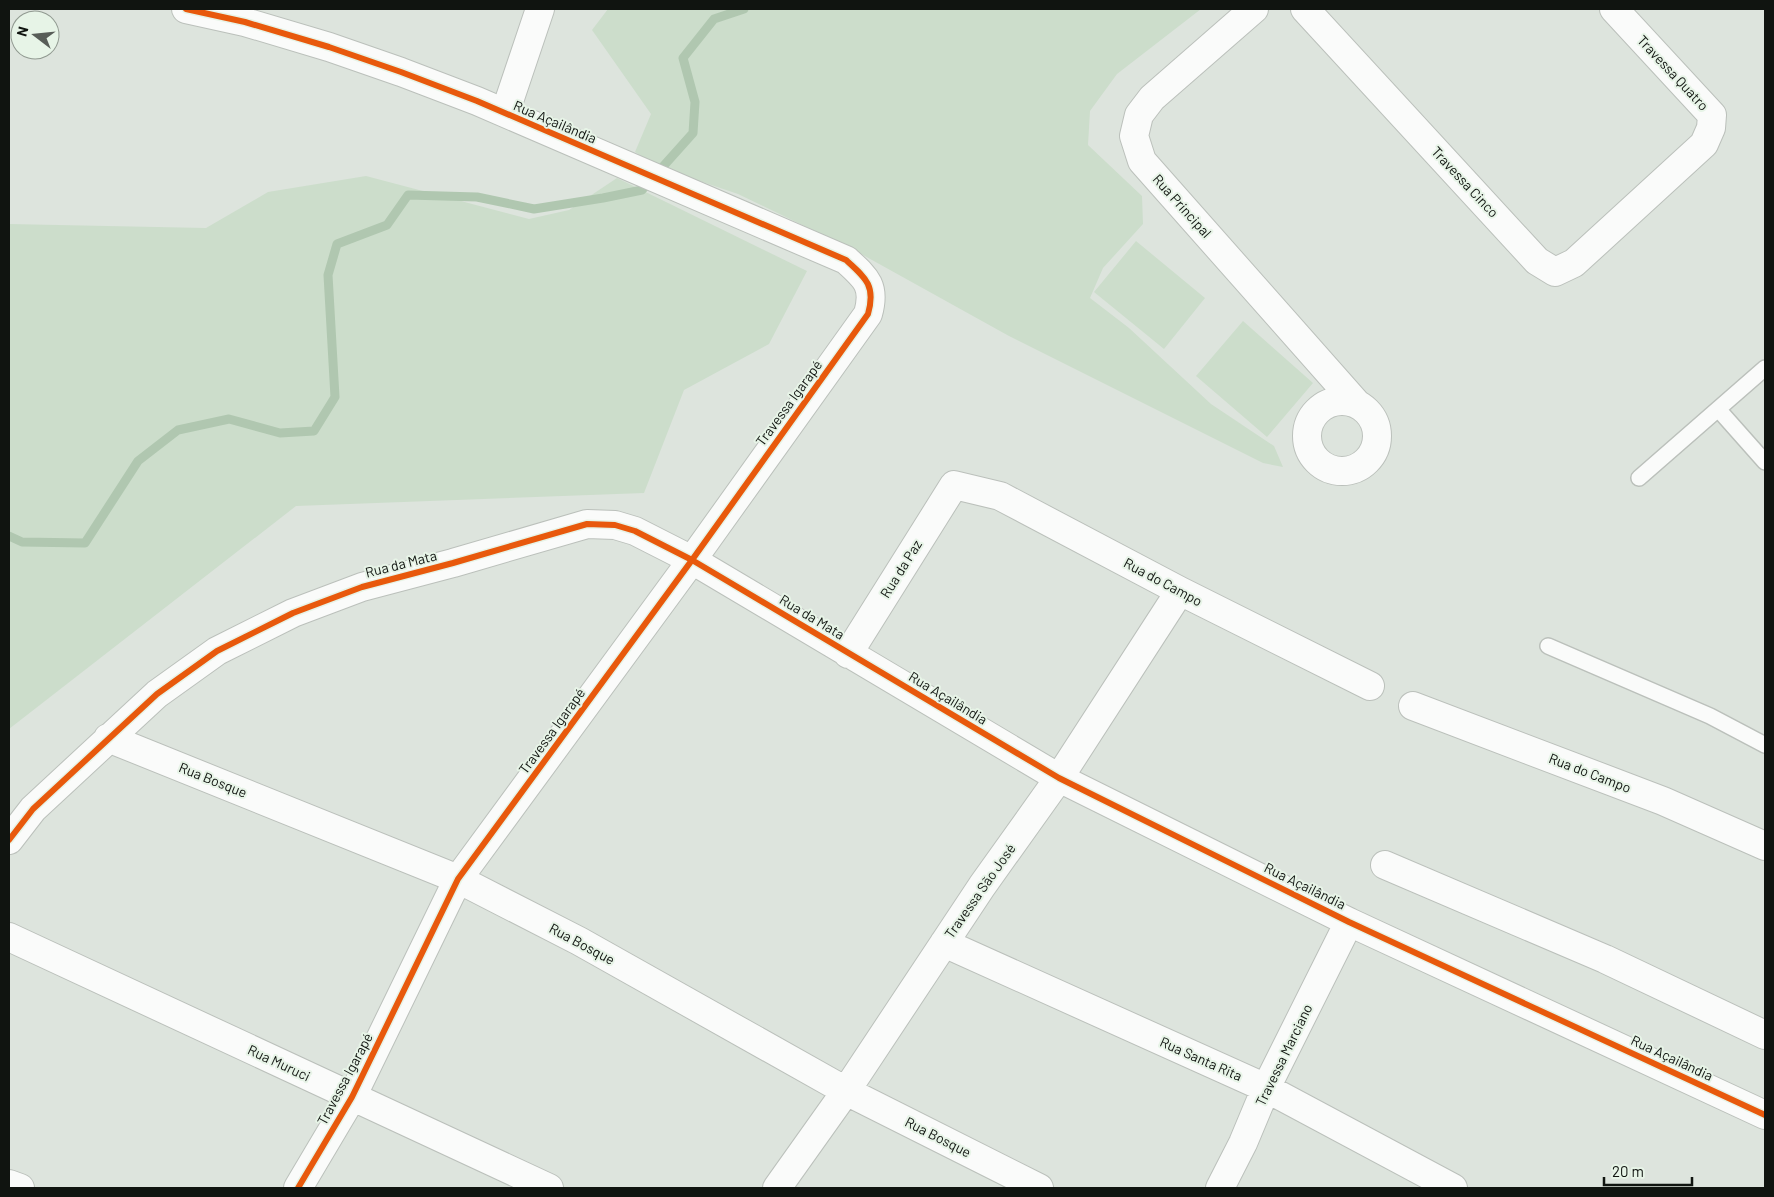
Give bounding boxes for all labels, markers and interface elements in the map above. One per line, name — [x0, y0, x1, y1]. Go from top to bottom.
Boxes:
north arrow — [10, 10, 60, 60]
text: N — [13, 24, 31, 38]
street label: Travessa Quatro — [1634, 31, 1713, 114]
street label: Rua Açailândia — [511, 96, 599, 147]
street label: Travessa Cinco — [1428, 143, 1503, 221]
street label: Rua Principal — [1149, 170, 1215, 241]
street label: Travessa Igarapé — [752, 356, 825, 449]
street label: Rua da Paz — [876, 537, 925, 601]
street label: Rua da Mata — [363, 546, 438, 581]
street label: Rua do Campo — [1121, 554, 1205, 609]
street label: Rua da Mata — [777, 590, 848, 643]
street label: Rua Açailândia — [906, 667, 991, 728]
street label: Travessa Igarapé — [515, 684, 588, 777]
street label: Rua do Campo — [1547, 749, 1634, 796]
street label: Rua Bosque — [177, 758, 250, 801]
street label: Travessa São José — [941, 840, 1019, 941]
street label: Rua Açailândia — [1262, 859, 1349, 913]
street label: Rua Bosque — [547, 919, 618, 968]
street label: Travessa Marciano — [1251, 1001, 1316, 1109]
street label: Travessa Igarapé — [313, 1030, 376, 1128]
street label: Rua Açailândia — [1629, 1031, 1716, 1084]
street label: Rua Santa Rita — [1157, 1033, 1245, 1084]
street label: Rua Muruci — [245, 1041, 313, 1084]
street label: Rua Bosque — [902, 1113, 974, 1160]
scale bar — [1604, 1154, 1692, 1186]
text: 20 m — [1612, 1162, 1644, 1180]

